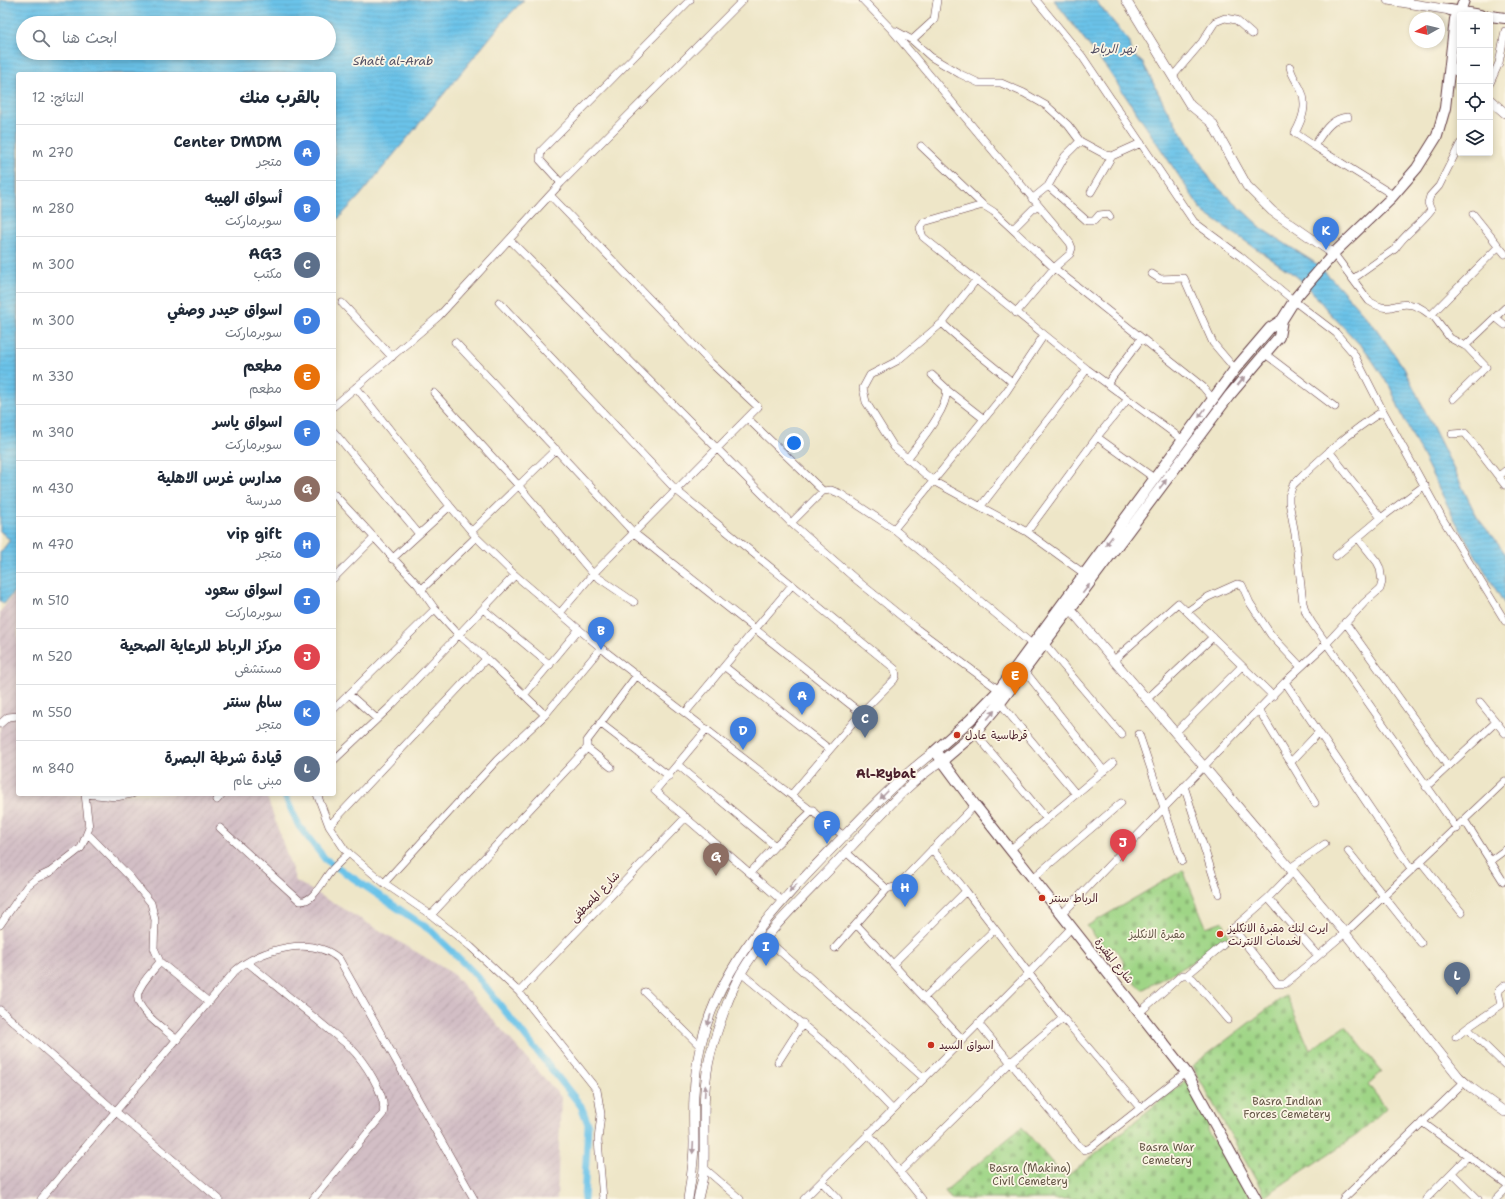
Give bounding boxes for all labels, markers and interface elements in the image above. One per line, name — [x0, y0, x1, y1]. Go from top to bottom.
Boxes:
north arrow — [1409, 12, 1445, 48]
map controls — [1457, 12, 1493, 156]
button: + — [1457, 12, 1493, 48]
search box — [16, 16, 336, 60]
icon: search — [30, 27, 52, 49]
text: ابحث هنا — [62, 28, 117, 48]
water label: نهر الرباط — [1090, 41, 1138, 57]
button: − — [1457, 48, 1493, 84]
water label: Shatt al-Arab — [353, 53, 433, 69]
button: locate — [1457, 84, 1493, 120]
text: بالقرب منك — [240, 86, 320, 108]
text: النتائج: 12 — [32, 89, 84, 106]
button: layers — [1457, 120, 1493, 156]
text: Center DMDM — [173, 132, 282, 152]
text: 270 m — [32, 144, 74, 161]
text: A — [302, 144, 312, 161]
text: متجر — [257, 153, 282, 170]
text: أسواق الهيبه — [205, 188, 282, 208]
text: 280 m — [32, 200, 74, 217]
text: B — [303, 200, 311, 217]
text: سوبرماركت — [225, 212, 282, 229]
pin: K — [1313, 217, 1339, 250]
text: AG3 — [248, 244, 282, 264]
text: 300 m — [32, 256, 75, 273]
text: C — [303, 256, 311, 273]
text: مكتب — [254, 265, 282, 282]
text: اسواق حيدر وصفي — [167, 300, 282, 320]
text: 300 m — [32, 312, 75, 329]
text: D — [302, 312, 312, 329]
text: سوبرماركت — [225, 324, 282, 341]
text: مطعم — [243, 356, 282, 376]
text: 330 m — [32, 368, 74, 385]
text: E — [303, 368, 311, 385]
one-way arrow — [1237, 375, 1245, 386]
text: مطعم — [249, 380, 282, 397]
one-way arrow — [1198, 408, 1206, 418]
text: اسواق ياسر — [213, 412, 282, 432]
text: 390 m — [32, 424, 74, 441]
text: F — [303, 424, 311, 441]
your location — [784, 433, 804, 453]
text: سوبرماركت — [225, 436, 282, 453]
text: مدارس غرس الاهلية — [157, 468, 282, 488]
one-way arrow — [1159, 479, 1167, 490]
text: 430 m — [32, 480, 74, 497]
text: G — [302, 480, 312, 497]
text: مدرسة — [246, 492, 282, 509]
text: vip gift — [227, 524, 282, 544]
text: 470 m — [32, 536, 74, 553]
text: H — [302, 536, 312, 553]
one-way arrow — [1106, 536, 1114, 546]
text: متجر — [257, 545, 282, 562]
text: اسواق سعود — [205, 580, 282, 600]
one-way arrow — [1082, 584, 1090, 595]
text: 510 m — [32, 592, 69, 609]
text: I — [303, 592, 311, 609]
text: سوبرماركت — [225, 604, 282, 621]
pin: B — [588, 617, 614, 650]
text: مركز الرباط للرعاية الصحية — [120, 636, 282, 656]
text: 520 m — [32, 648, 73, 665]
text: J — [303, 648, 311, 665]
text: مستشفى — [234, 660, 282, 677]
pin: E — [1002, 662, 1028, 695]
pin: A — [789, 682, 815, 715]
text: سالم سنتر — [224, 692, 282, 712]
text: 550 m — [32, 704, 72, 721]
text: K — [303, 704, 311, 721]
pin: C — [852, 705, 878, 738]
one-way arrow — [986, 710, 995, 721]
text: متجر — [257, 716, 282, 733]
pin: D — [730, 717, 756, 750]
place label: قرطاسية عادل — [965, 728, 1028, 743]
marker: قرطاسية عادل — [952, 730, 962, 740]
text: قيادة شرطة البصرة — [164, 748, 282, 768]
text: 840 m — [32, 760, 74, 777]
text: L — [303, 760, 311, 777]
district label: Al-Rybat — [856, 765, 916, 782]
text: مبنى عام — [233, 772, 282, 789]
one-way arrow — [879, 790, 889, 800]
pin: F — [814, 811, 840, 844]
pin: J — [1110, 829, 1136, 862]
pin: G — [703, 843, 729, 876]
street label: شارع المصطفى — [567, 868, 624, 926]
pin: H — [892, 874, 918, 907]
one-way arrow — [789, 883, 798, 893]
place label: الرباط سنتر — [1049, 891, 1098, 906]
marker: الرباط سنتر — [1037, 893, 1047, 903]
place label: ايرث لنك مقبرة الانكليز لخدمات الانترنت — [1227, 921, 1328, 949]
park label: مقبرة الانكليز — [1128, 927, 1185, 942]
marker: ايرث لنك مقبرة الانكليز لخدمات الانترنت — [1215, 929, 1225, 939]
pin: I — [753, 933, 779, 966]
street label: شارع المقبرة — [1090, 935, 1137, 988]
pin: L — [1444, 962, 1470, 995]
one-way arrow — [706, 1014, 712, 1026]
place label: اسواق السيد — [939, 1038, 993, 1053]
marker: اسواق السيد — [926, 1040, 936, 1050]
one-way arrow — [701, 1085, 708, 1097]
park label: Basra Indian Forces Cemetery — [1243, 1094, 1331, 1122]
park label: Basra War Cemetery — [1139, 1140, 1195, 1168]
one-way arrow — [690, 1142, 697, 1154]
park label: Basra (Makina) Civil Cemetery — [989, 1161, 1071, 1189]

